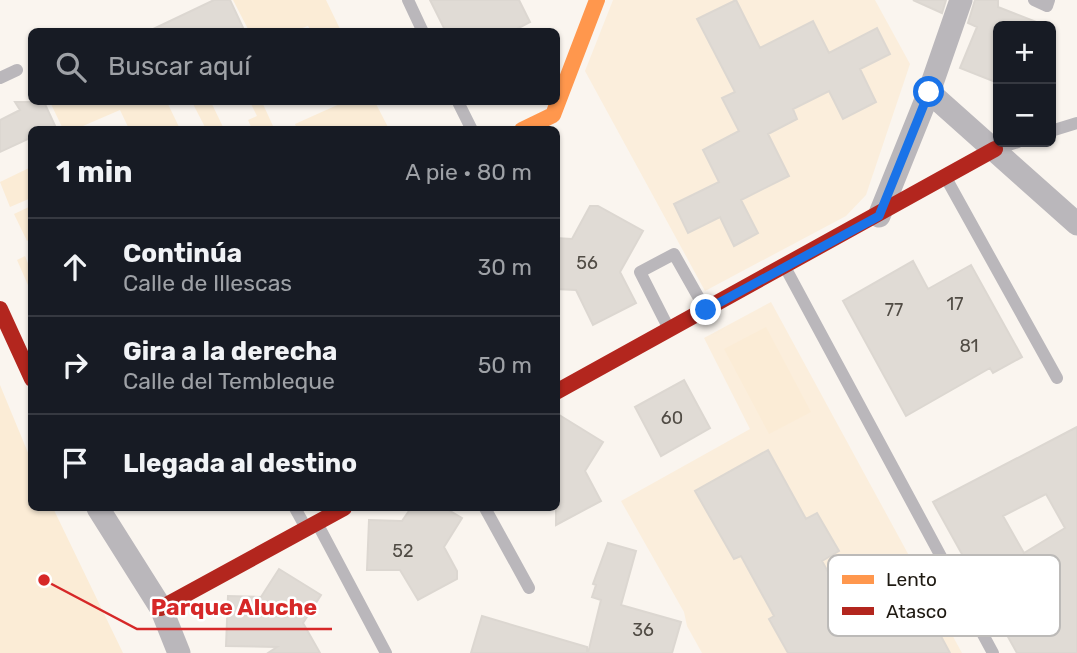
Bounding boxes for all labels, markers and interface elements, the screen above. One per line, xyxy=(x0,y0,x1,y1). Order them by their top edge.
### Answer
map controls xyxy=(993,21,1056,147)
button: + xyxy=(993,21,1056,84)
search box xyxy=(28,28,560,105)
icon: search xyxy=(52,48,90,86)
text: Buscar aquí xyxy=(108,51,250,82)
route start xyxy=(913,76,944,107)
button: − xyxy=(993,84,1056,147)
text: 1 min xyxy=(56,154,133,190)
text: A pie · 80 m xyxy=(405,158,532,186)
text: Continúa xyxy=(123,238,242,269)
icon: ahead xyxy=(56,248,94,286)
house number: 56 xyxy=(576,252,598,274)
text: 30 m xyxy=(477,253,532,281)
text: Calle de Illescas xyxy=(123,269,292,297)
house number: 17 xyxy=(947,293,963,315)
route end xyxy=(690,294,721,325)
house number: 77 xyxy=(885,299,903,321)
house number: 81 xyxy=(959,335,979,357)
text: Gira a la derecha xyxy=(123,336,337,367)
icon: right xyxy=(56,346,94,384)
text: 50 m xyxy=(478,351,532,379)
text: Calle del Tembleque xyxy=(123,367,335,395)
house number: 60 xyxy=(661,407,683,429)
icon: arrive xyxy=(56,444,94,482)
text: Llegada al destino xyxy=(123,448,357,479)
house number: 52 xyxy=(392,540,414,562)
legend xyxy=(828,555,1060,636)
text: Lento xyxy=(886,568,937,591)
callout: Parque Aluche xyxy=(137,585,332,629)
text: Parque Aluche xyxy=(151,593,317,621)
text: Atasco xyxy=(886,600,947,623)
house number: 36 xyxy=(632,619,654,641)

